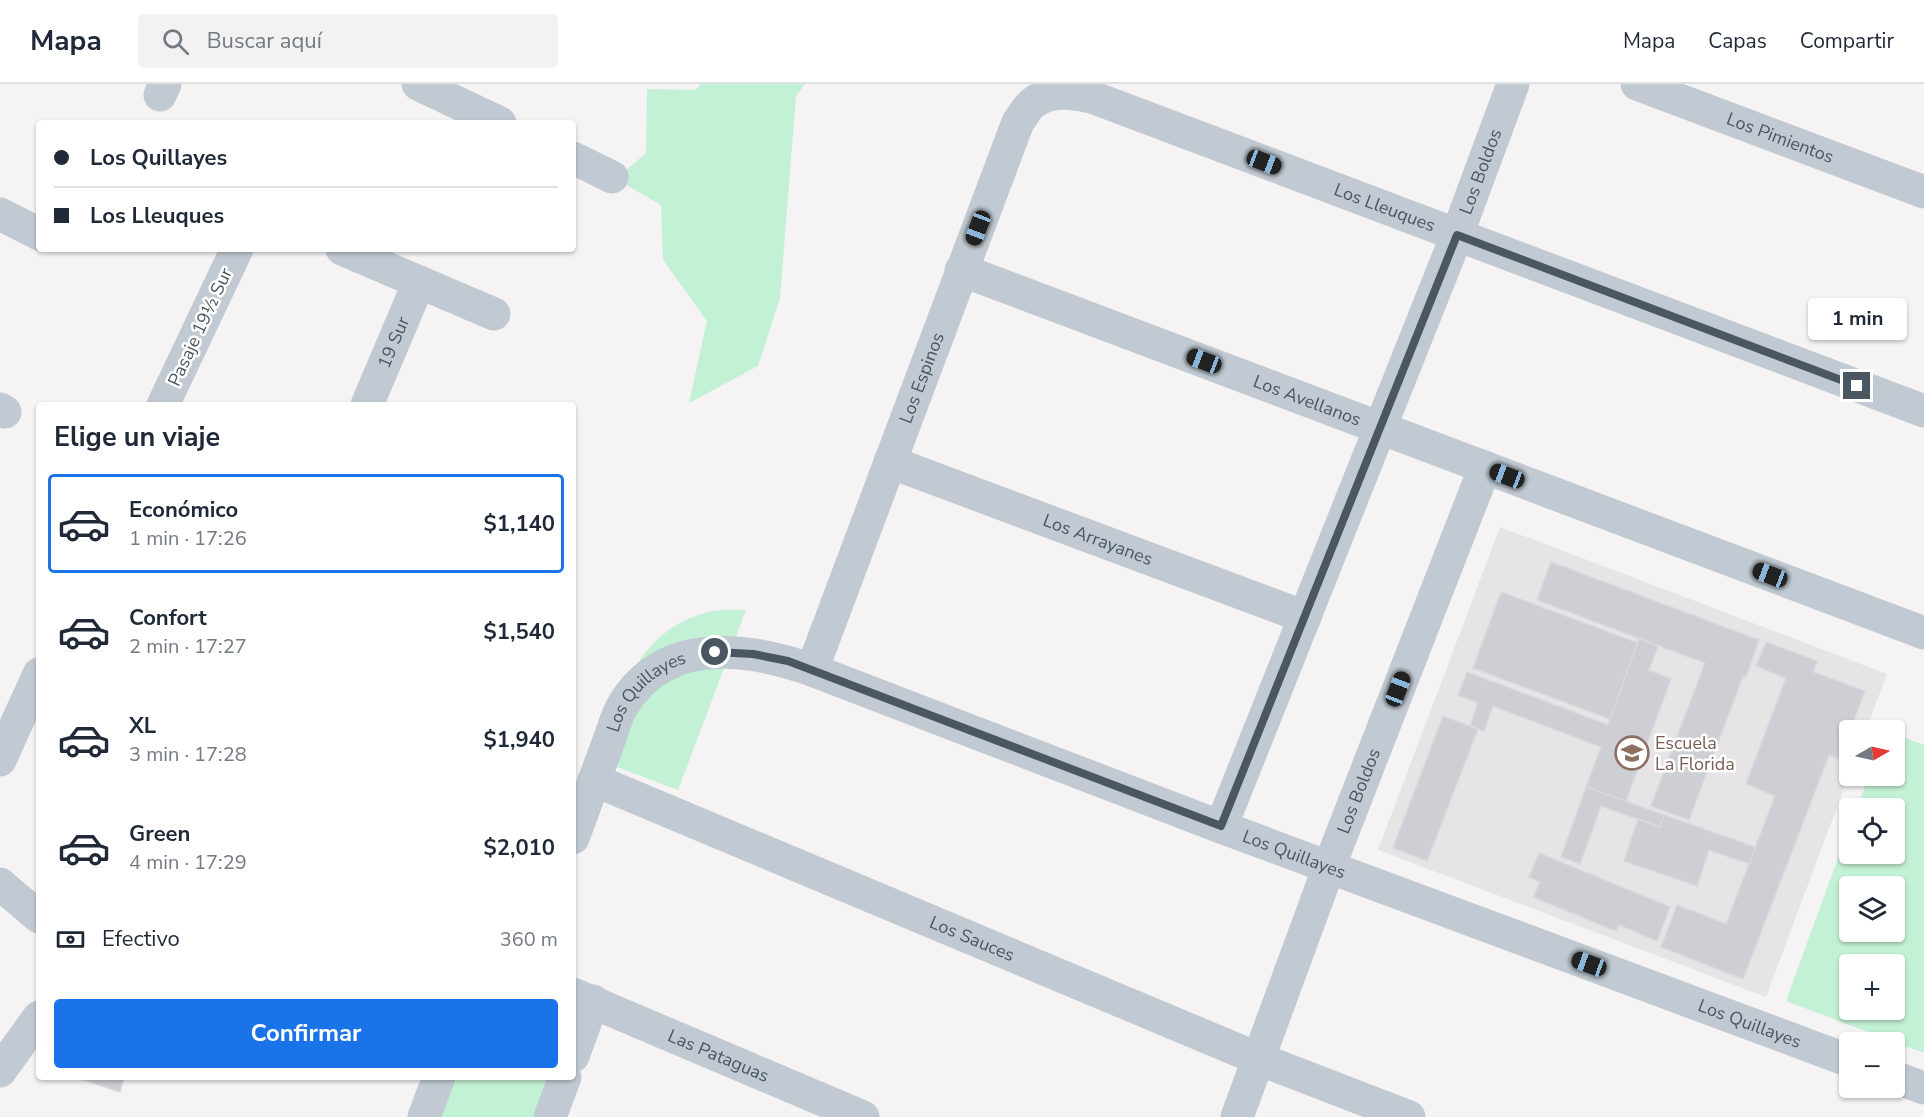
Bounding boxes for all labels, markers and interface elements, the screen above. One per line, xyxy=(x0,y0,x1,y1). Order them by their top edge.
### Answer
search box xyxy=(138,14,558,68)
text: Mapa xyxy=(30,22,102,60)
icon: search xyxy=(159,25,192,58)
text: Buscar aquí xyxy=(207,26,322,56)
text: Mapa xyxy=(1623,27,1675,55)
text: Capas xyxy=(1708,27,1767,55)
text: Compartir xyxy=(1800,27,1894,55)
street label: Los Pimientos xyxy=(1723,107,1837,169)
street label: Los Boldos xyxy=(1454,125,1507,218)
text: Los Quillayes xyxy=(90,143,227,173)
car xyxy=(1244,147,1284,177)
street label: Los Lleuques xyxy=(1331,177,1439,237)
text: Los Lleuques xyxy=(90,201,224,231)
car xyxy=(963,208,993,248)
street label: Pasaje 19½ Sur xyxy=(162,263,238,390)
callout: 1 min xyxy=(1808,299,1906,341)
text: 1 min xyxy=(1832,305,1883,332)
street label: 19 Sur xyxy=(372,312,415,372)
street label: Los Espinos xyxy=(894,329,950,427)
car xyxy=(1184,346,1224,376)
street label: Los Avellanos xyxy=(1250,369,1365,432)
route end xyxy=(1843,372,1870,399)
text: Elige un viaje xyxy=(54,419,220,456)
car xyxy=(1487,461,1527,491)
text: Económico xyxy=(129,495,238,525)
icon: car xyxy=(57,497,111,551)
street label: Los Arrayanes xyxy=(1040,508,1156,571)
text: $1,140 xyxy=(484,509,555,539)
text: 1 min · 17:26 xyxy=(129,525,247,552)
car xyxy=(1750,560,1790,590)
text: Confort xyxy=(129,603,207,633)
icon: car xyxy=(57,605,111,659)
text: $1,540 xyxy=(484,617,555,647)
text: 2 min · 17:27 xyxy=(129,633,247,660)
route start xyxy=(701,638,728,665)
street label: Los Quillayes xyxy=(601,646,689,735)
car xyxy=(1383,669,1413,709)
text: XL xyxy=(129,711,156,741)
icon: car xyxy=(57,713,111,767)
north arrow xyxy=(1839,720,1905,786)
map controls xyxy=(1839,720,1905,1098)
text: $1,940 xyxy=(484,725,555,755)
place label: Escuela La Florida xyxy=(1655,731,1735,776)
school or university icon: Escuela La Florida xyxy=(1614,735,1650,771)
text: 3 min · 17:28 xyxy=(129,741,247,768)
street label: Los Boldos xyxy=(1331,745,1386,837)
button: locate xyxy=(1839,798,1905,864)
text: Green xyxy=(129,819,190,849)
icon: car xyxy=(57,821,111,875)
street label: Los Quillayes xyxy=(1239,824,1349,884)
text: $2,010 xyxy=(484,833,555,863)
text: 4 min · 17:29 xyxy=(129,849,247,876)
button: layers xyxy=(1839,876,1905,942)
street label: Los Sauces xyxy=(926,910,1018,967)
icon: cash xyxy=(54,923,87,956)
text: Efectivo xyxy=(102,924,180,954)
text: 360 m xyxy=(500,926,558,953)
car xyxy=(1569,949,1609,979)
button: + xyxy=(1839,954,1905,1020)
street label: Los Quillayes xyxy=(1695,993,1805,1054)
button: Confirmar xyxy=(54,999,558,1068)
street label: Las Pataguas xyxy=(664,1024,773,1088)
button: − xyxy=(1839,1032,1905,1098)

